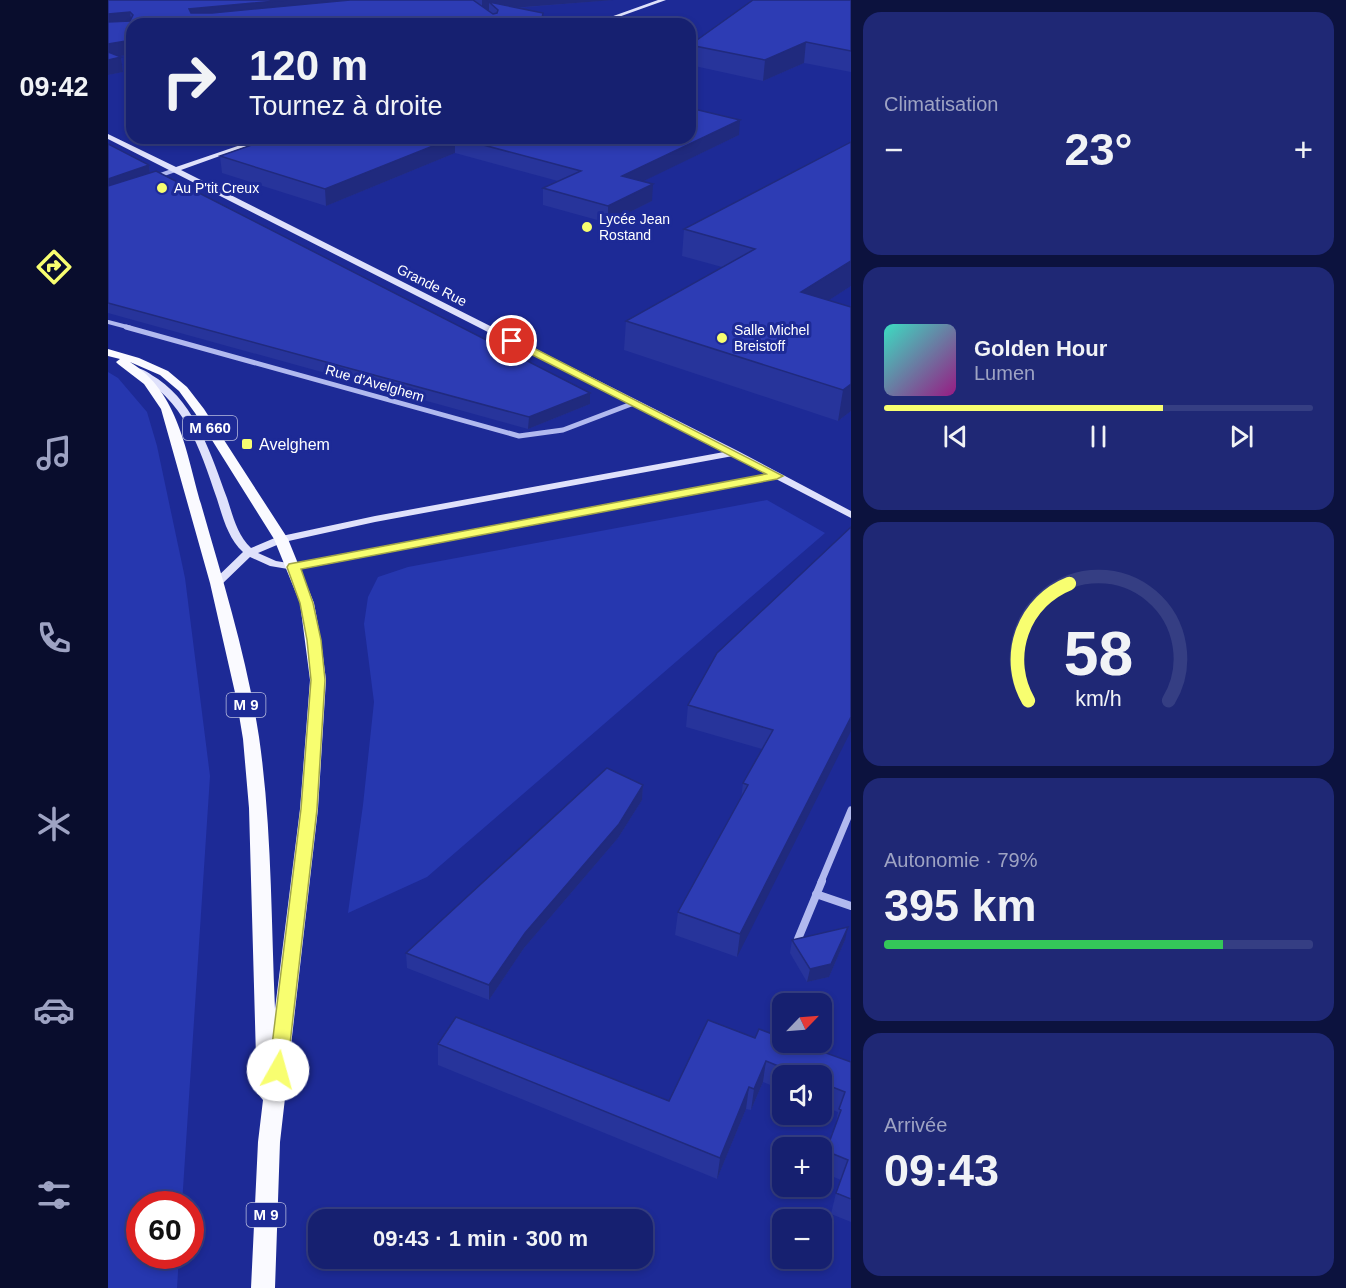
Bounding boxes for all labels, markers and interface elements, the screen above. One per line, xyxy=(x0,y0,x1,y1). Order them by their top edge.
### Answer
icon: right xyxy=(150,42,228,120)
text: 120 m xyxy=(249,42,368,89)
text: 09:42 xyxy=(19,72,89,102)
text: Tournez à droite xyxy=(249,91,443,121)
text: Climatisation xyxy=(884,93,998,115)
text: 23° xyxy=(1064,124,1133,175)
text: − xyxy=(884,131,903,168)
text: + xyxy=(1294,131,1313,168)
place label: Au P'tit Creux xyxy=(174,180,259,196)
marker: Au P'tit Creux xyxy=(155,181,169,195)
place label: Lycée Jean Rostand xyxy=(599,211,670,243)
marker: Lycée Jean Rostand xyxy=(580,220,594,234)
icon: directions xyxy=(33,246,75,288)
street label: Grande Rue xyxy=(394,261,470,310)
pin xyxy=(486,315,537,366)
place label: Salle Michel Breistoff xyxy=(734,322,809,354)
icon: arrive xyxy=(495,324,528,357)
marker: Salle Michel Breistoff xyxy=(715,331,729,345)
text: Golden Hour xyxy=(974,336,1107,361)
street label: Rue d'Avelghem xyxy=(324,361,426,405)
text: Lumen xyxy=(974,362,1035,384)
road number: M 660 xyxy=(183,416,237,440)
icon: previous xyxy=(939,420,972,453)
icon: pause xyxy=(1082,420,1115,453)
icon: next xyxy=(1225,420,1258,453)
icon: music xyxy=(33,432,75,474)
place label: Avelghem xyxy=(259,436,330,453)
marker: Avelghem xyxy=(240,437,254,451)
icon: phone xyxy=(33,617,75,659)
text: 58 xyxy=(1064,619,1133,688)
text: km/h xyxy=(1075,687,1122,711)
road number: M 9 xyxy=(226,693,266,717)
icon: climate xyxy=(33,803,75,845)
text: Autonomie · 79% xyxy=(884,849,1037,871)
text: 395 km xyxy=(884,880,1037,931)
icon: car xyxy=(33,989,75,1031)
north arrow xyxy=(772,993,832,1053)
map controls xyxy=(772,993,832,1269)
position arrow xyxy=(246,1038,310,1102)
button: sound xyxy=(772,1065,832,1125)
text: Arrivée xyxy=(884,1114,947,1136)
button: + xyxy=(772,1137,832,1197)
text: 09:43 xyxy=(884,1145,999,1196)
icon: filters xyxy=(33,1174,75,1216)
speed limit sign: 60 xyxy=(126,1191,204,1269)
road number: M 9 xyxy=(246,1203,286,1227)
button: − xyxy=(772,1209,832,1269)
text: 09:43 · 1 min · 300 m xyxy=(373,1226,588,1251)

